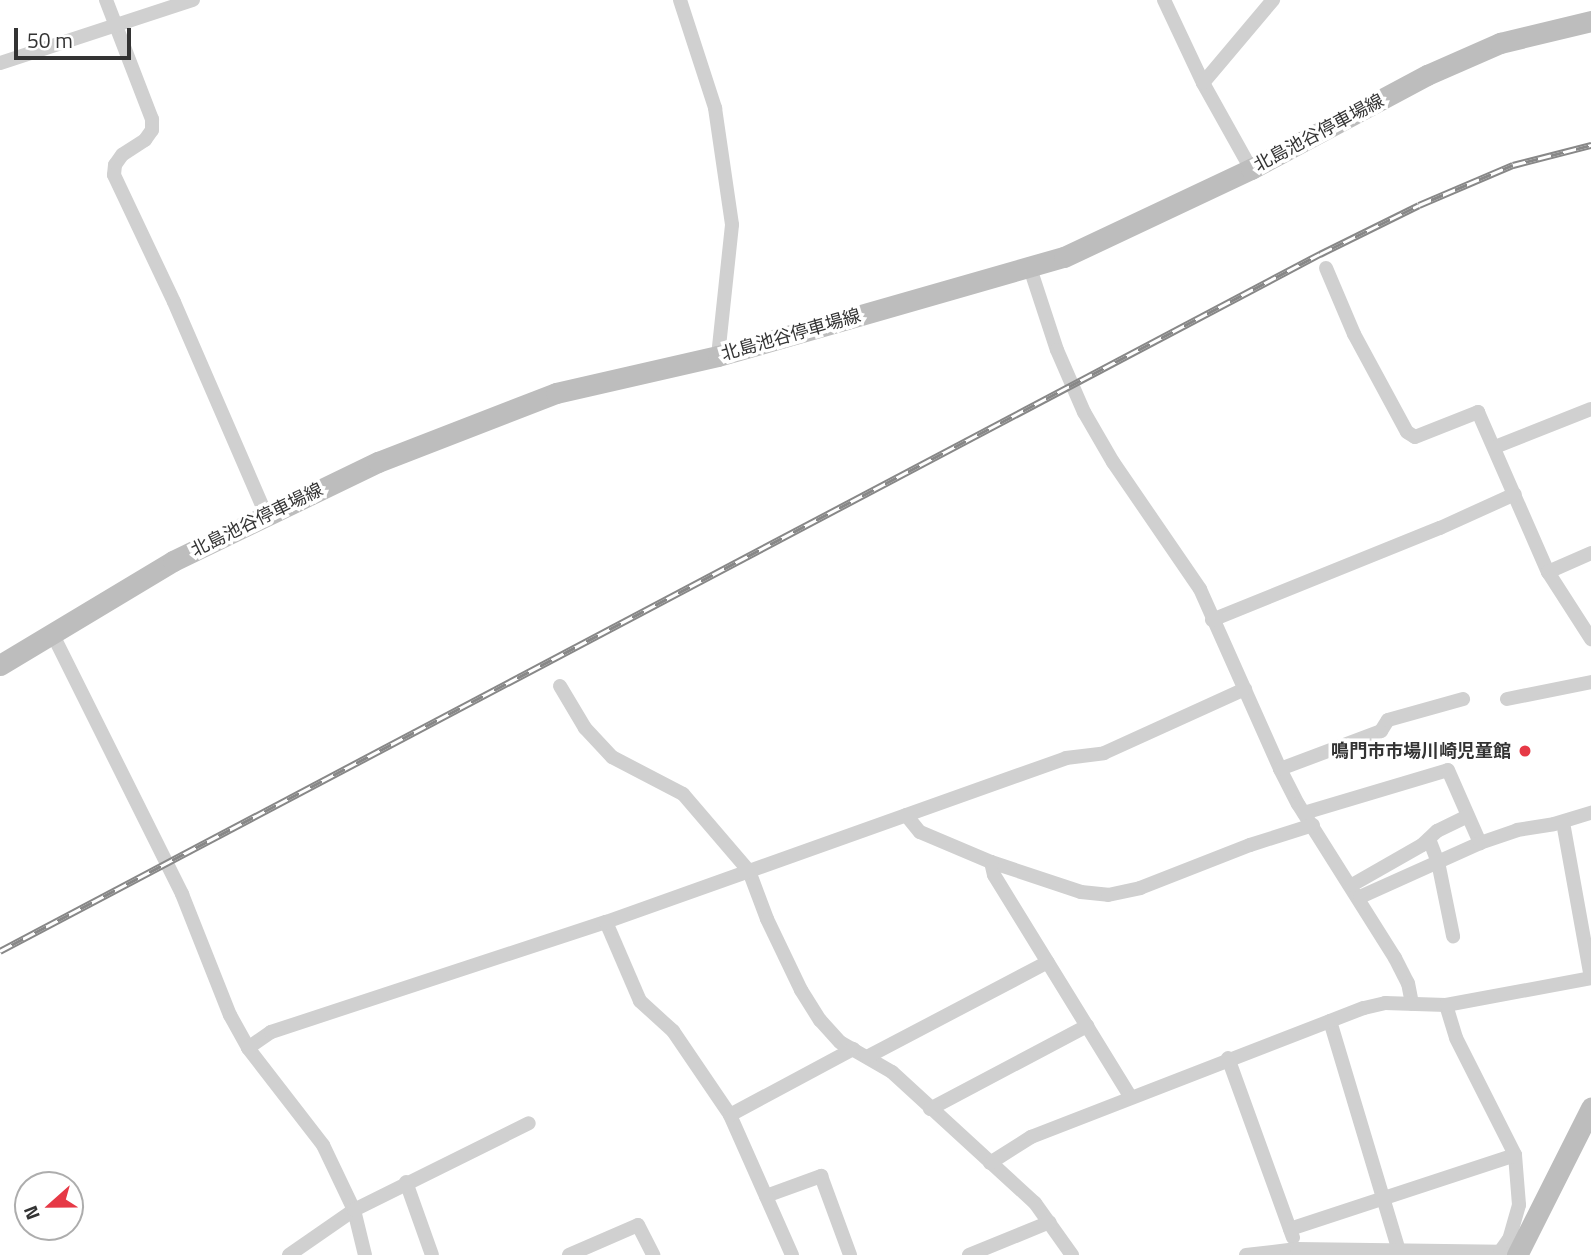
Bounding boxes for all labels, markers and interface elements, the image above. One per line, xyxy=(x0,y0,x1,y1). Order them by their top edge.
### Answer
scale bar xyxy=(18,14,135,58)
text: 50 m xyxy=(27,24,73,56)
street label: 北島池谷停車場線 xyxy=(1250,90,1388,176)
street label: 北島池谷停車場線 xyxy=(719,305,863,365)
street label: 北島池谷停車場線 xyxy=(188,479,326,561)
place label: 鳴門市市場川崎児童館 xyxy=(1331,740,1511,762)
marker: 鳴門市市場川崎児童館 xyxy=(1517,743,1533,759)
north arrow xyxy=(14,1171,84,1241)
text: N xyxy=(15,1202,47,1224)

